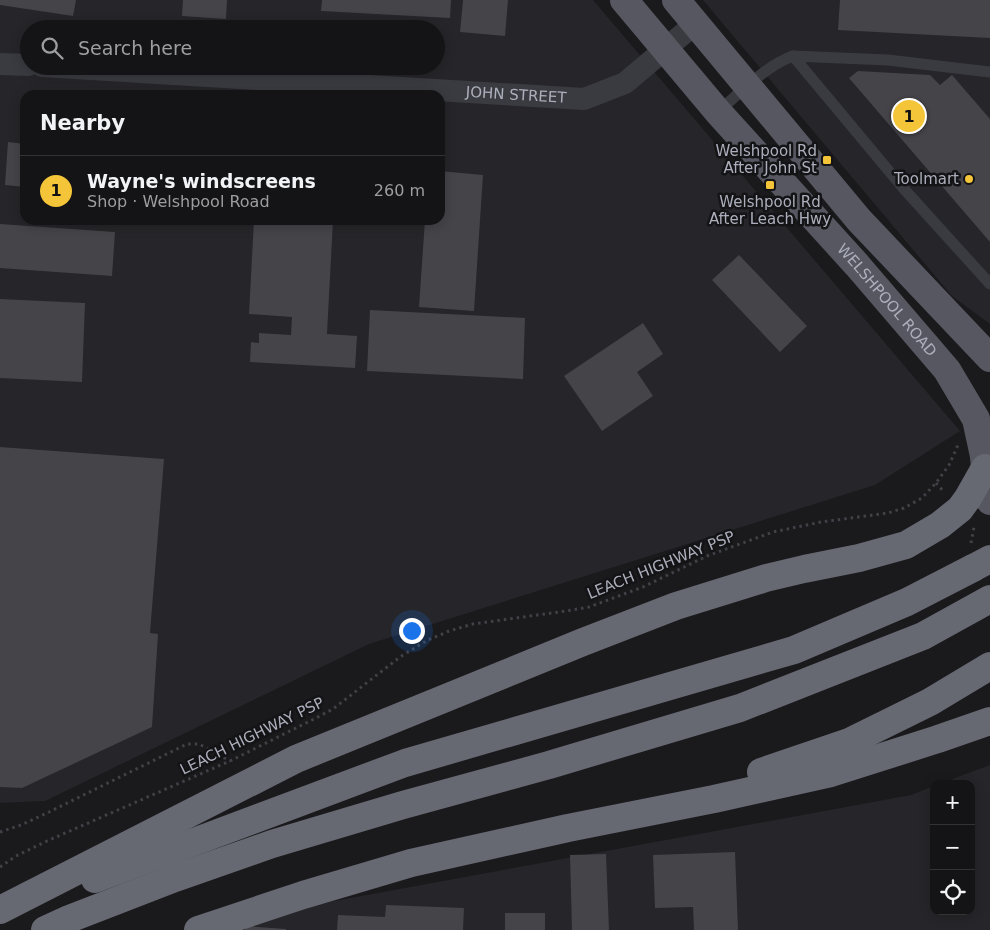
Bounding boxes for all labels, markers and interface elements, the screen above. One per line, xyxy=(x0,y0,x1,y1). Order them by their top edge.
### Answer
search box xyxy=(20,20,445,75)
icon: search xyxy=(38,34,66,62)
text: Search here xyxy=(78,37,192,59)
street label: JOHN STREET xyxy=(464,83,568,107)
pin: 1 xyxy=(893,97,925,135)
text: Nearby xyxy=(40,111,125,135)
place label: Welshpool Rd After John St xyxy=(716,142,817,177)
marker: Welshpool Rd After John St xyxy=(821,154,833,166)
text: Wayne's windscreens xyxy=(87,170,316,192)
place label: Toolmart xyxy=(893,170,959,188)
marker: Toolmart xyxy=(963,173,975,185)
marker: Welshpool Rd After Leach Hwy xyxy=(764,179,776,191)
text: 1 xyxy=(50,181,62,200)
text: 260 m xyxy=(374,181,425,200)
text: Shop · Welshpool Road xyxy=(87,192,270,211)
place label: Welshpool Rd After Leach Hwy xyxy=(709,193,831,228)
street label: WELSHPOOL ROAD xyxy=(833,240,940,360)
street label: LEACH HIGHWAY PSP xyxy=(585,527,737,603)
your location xyxy=(399,618,425,644)
street label: LEACH HIGHWAY PSP xyxy=(177,693,327,779)
map controls xyxy=(930,780,975,915)
button: + xyxy=(930,780,975,825)
button: − xyxy=(930,825,975,870)
button: locate xyxy=(930,870,975,915)

